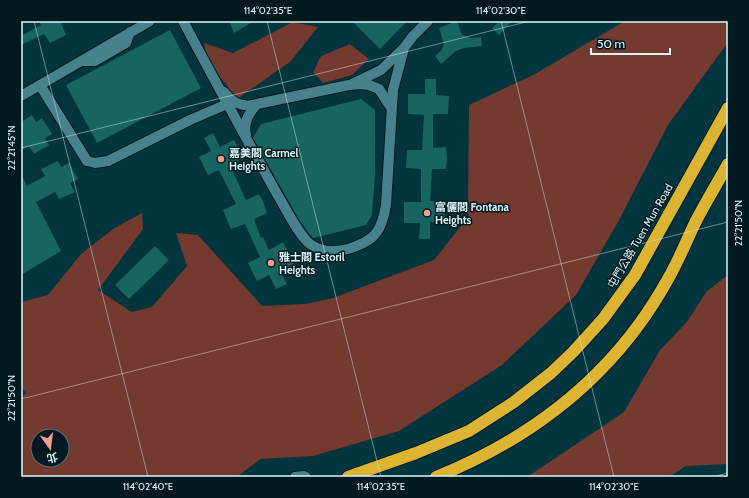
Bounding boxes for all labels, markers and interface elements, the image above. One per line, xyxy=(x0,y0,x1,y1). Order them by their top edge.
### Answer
text: 114°02'35"E xyxy=(244,4,293,17)
text: 114°02'30"E xyxy=(476,4,527,17)
scale bar xyxy=(591,30,670,56)
text: 50 m xyxy=(597,36,625,51)
text: 22°21'45"N xyxy=(5,126,18,170)
place label: 嘉美閣 Carmel Heights xyxy=(229,146,299,173)
marker: 嘉美閣 Carmel Heights xyxy=(216,154,226,164)
street label: 屯門公路 Tuen Mun Road xyxy=(604,181,676,291)
place label: 富儷閣 Fontana Heights xyxy=(435,200,509,227)
text: 22°21'50"N xyxy=(732,200,745,246)
marker: 富儷閣 Fontana Heights xyxy=(422,208,432,218)
place label: 雅士閣 Estoril Heights xyxy=(279,250,345,277)
marker: 雅士閣 Estoril Heights xyxy=(266,258,276,268)
text: 22°21'50"N xyxy=(5,375,18,421)
north arrow xyxy=(30,428,70,468)
text: 北 xyxy=(45,450,59,466)
text: 114°02'40"E xyxy=(123,480,174,493)
text: 114°02'35"E xyxy=(357,480,406,493)
text: 114°02'30"E xyxy=(589,480,640,493)

